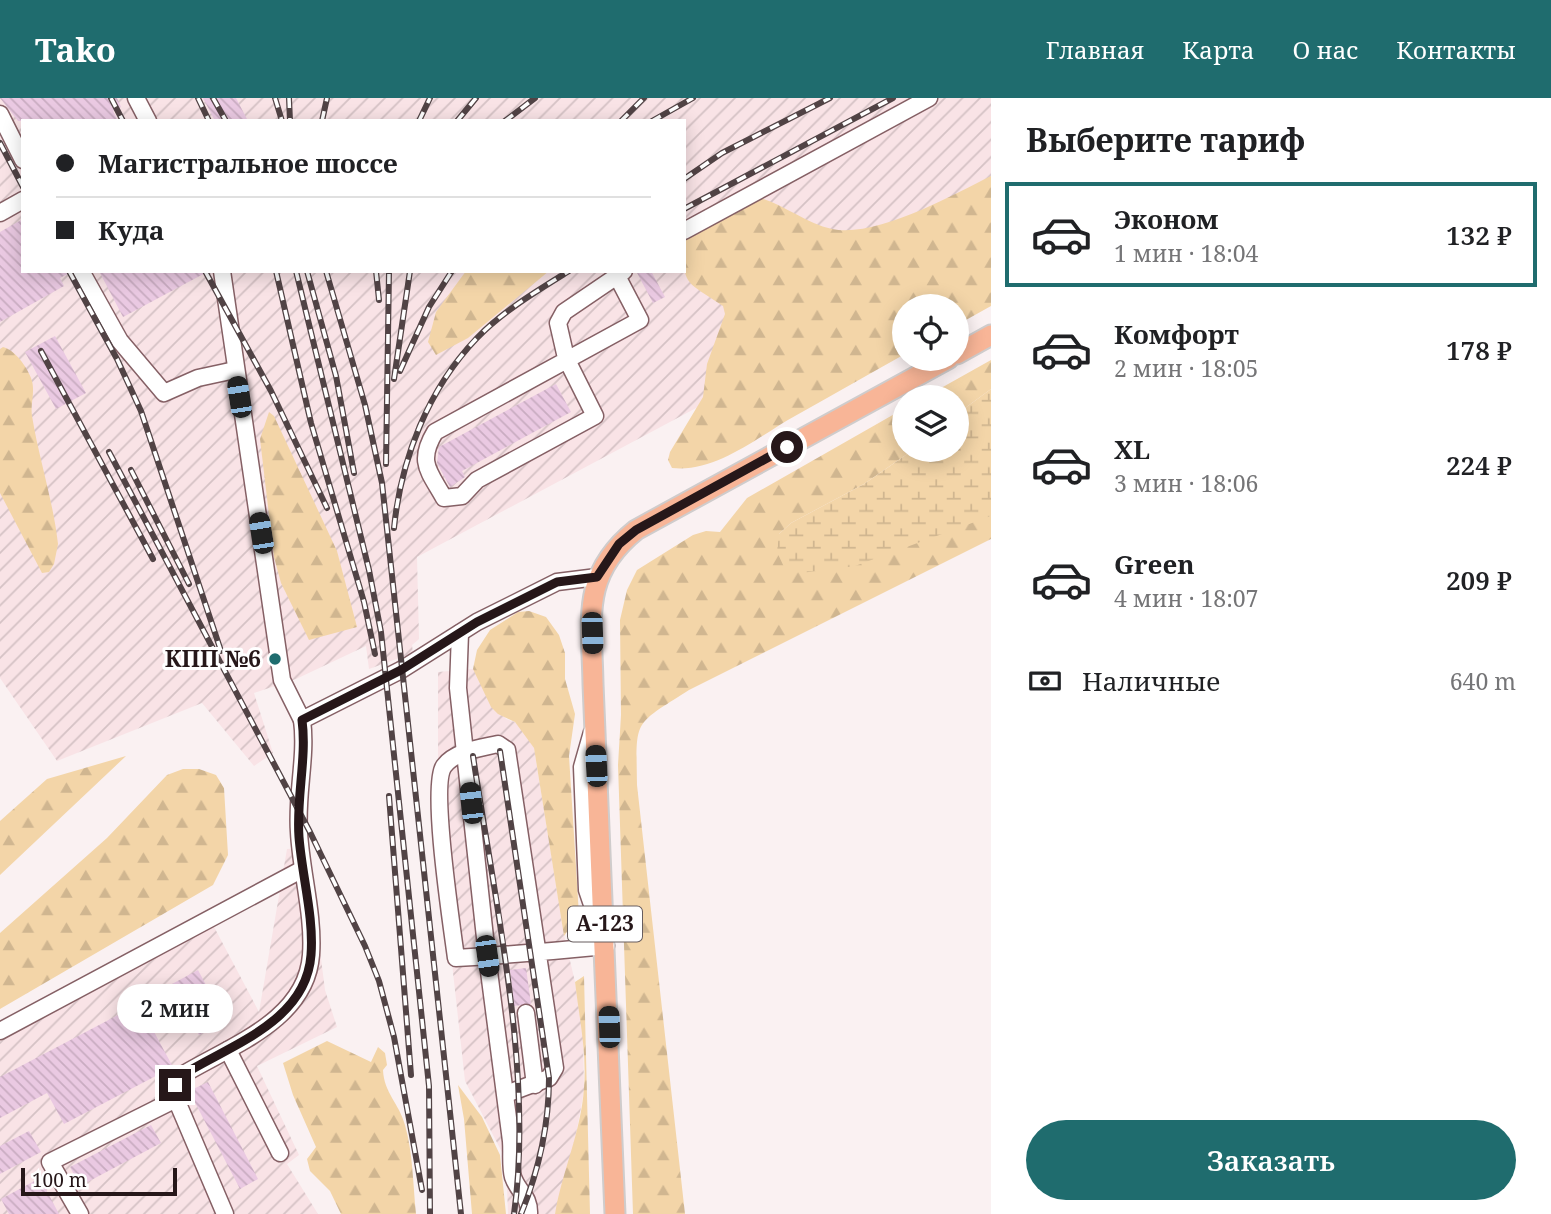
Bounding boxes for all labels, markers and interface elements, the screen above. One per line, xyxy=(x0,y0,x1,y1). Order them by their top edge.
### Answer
text: Tako xyxy=(35,27,116,72)
text: Главная xyxy=(1046,33,1144,66)
text: Карта xyxy=(1182,33,1255,66)
text: О нас xyxy=(1293,33,1358,66)
text: Контакты xyxy=(1396,33,1516,66)
text: Выберите тариф xyxy=(1026,118,1305,161)
text: Магистральное шоссе xyxy=(98,145,398,181)
text: Эконом xyxy=(1114,201,1218,237)
icon: car xyxy=(1030,203,1093,266)
text: Куда xyxy=(98,212,164,248)
text: 132 ₽ xyxy=(1446,217,1512,253)
text: 1 мин · 18:04 xyxy=(1114,237,1258,269)
map controls xyxy=(892,294,969,462)
button: locate xyxy=(892,294,969,371)
text: Комфорт xyxy=(1114,316,1239,352)
icon: car xyxy=(1030,318,1093,381)
text: 178 ₽ xyxy=(1446,332,1512,368)
text: 2 мин · 18:05 xyxy=(1114,352,1258,384)
car xyxy=(226,375,253,419)
button: layers xyxy=(892,385,969,462)
route start xyxy=(771,431,803,463)
text: XL xyxy=(1114,431,1150,467)
icon: car xyxy=(1030,433,1093,496)
text: 224 ₽ xyxy=(1446,447,1512,483)
text: 3 мин · 18:06 xyxy=(1114,467,1258,499)
car xyxy=(248,511,275,555)
text: Green xyxy=(1114,546,1195,582)
icon: car xyxy=(1030,548,1093,611)
text: 209 ₽ xyxy=(1446,562,1512,598)
text: 4 мин · 18:07 xyxy=(1114,582,1258,614)
car xyxy=(581,612,604,654)
place label: КПП №6 xyxy=(165,642,261,674)
marker: КПП №6 xyxy=(267,651,283,667)
icon: cash xyxy=(1026,662,1064,700)
text: Наличные xyxy=(1082,663,1220,699)
text: 640 m xyxy=(1450,665,1516,697)
car xyxy=(585,744,608,788)
car xyxy=(459,781,484,825)
road number: А-123 xyxy=(568,906,642,942)
car xyxy=(474,934,501,978)
callout: 2 мин xyxy=(117,984,233,1032)
text: 2 мин xyxy=(140,992,210,1024)
car xyxy=(598,1006,621,1048)
route end xyxy=(159,1069,191,1101)
button: Заказать xyxy=(1026,1120,1516,1200)
scale bar xyxy=(21,1165,177,1197)
text: 100 m xyxy=(32,1167,87,1193)

